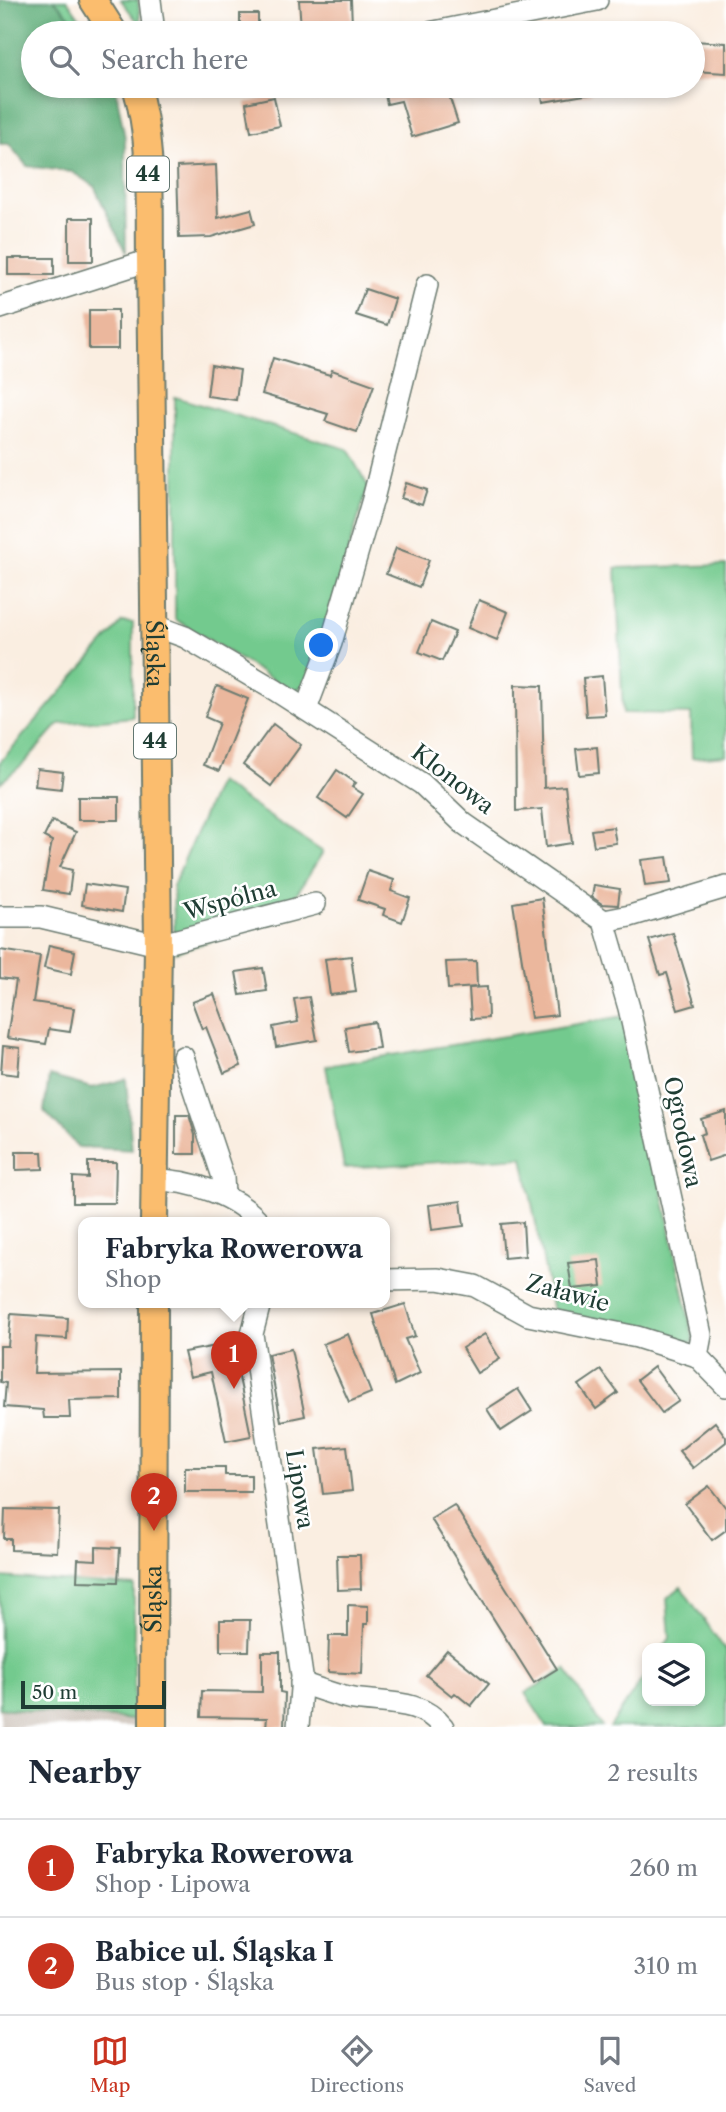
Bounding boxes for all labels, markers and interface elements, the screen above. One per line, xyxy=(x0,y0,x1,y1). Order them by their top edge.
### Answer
search box xyxy=(21,21,705,98)
icon: search xyxy=(45,41,83,79)
text: Search here xyxy=(101,44,248,76)
road number: 44 xyxy=(127,156,169,192)
street label: Śląska xyxy=(140,620,169,689)
your location xyxy=(304,628,338,662)
road number: 44 xyxy=(134,724,176,758)
street label: Klonowa xyxy=(406,738,501,820)
street label: Wspólna xyxy=(180,874,280,926)
street label: Ogrodowa xyxy=(658,1074,709,1191)
popup xyxy=(78,1217,390,1308)
text: Fabryka Rowerowa xyxy=(105,1233,363,1265)
text: Shop xyxy=(105,1265,161,1293)
street label: Załawie xyxy=(523,1268,613,1318)
pin: 1 xyxy=(211,1331,257,1389)
street label: Lipowa xyxy=(280,1447,320,1532)
pin: 2 xyxy=(131,1473,177,1531)
street label: Śląska xyxy=(139,1564,167,1633)
map controls xyxy=(642,1643,705,1706)
button: layers xyxy=(642,1643,705,1706)
scale bar xyxy=(21,1678,166,1710)
text: 50 m xyxy=(32,1681,77,1704)
text: Nearby xyxy=(28,1754,141,1791)
text: 2 results xyxy=(607,1759,698,1787)
text: Fabryka Rowerowa xyxy=(95,1838,353,1870)
text: 1 xyxy=(46,1854,56,1882)
text: 260 m xyxy=(629,1854,698,1882)
text: Shop · Lipowa xyxy=(95,1870,250,1898)
text: Babice ul. Śląska I xyxy=(95,1936,334,1968)
text: 2 xyxy=(44,1952,58,1980)
text: 310 m xyxy=(634,1952,698,1980)
text: Bus stop · Śląska xyxy=(95,1968,274,1996)
tab: Map xyxy=(90,2032,131,2097)
tab: Directions xyxy=(310,2032,404,2097)
tab: Saved xyxy=(583,2032,636,2097)

